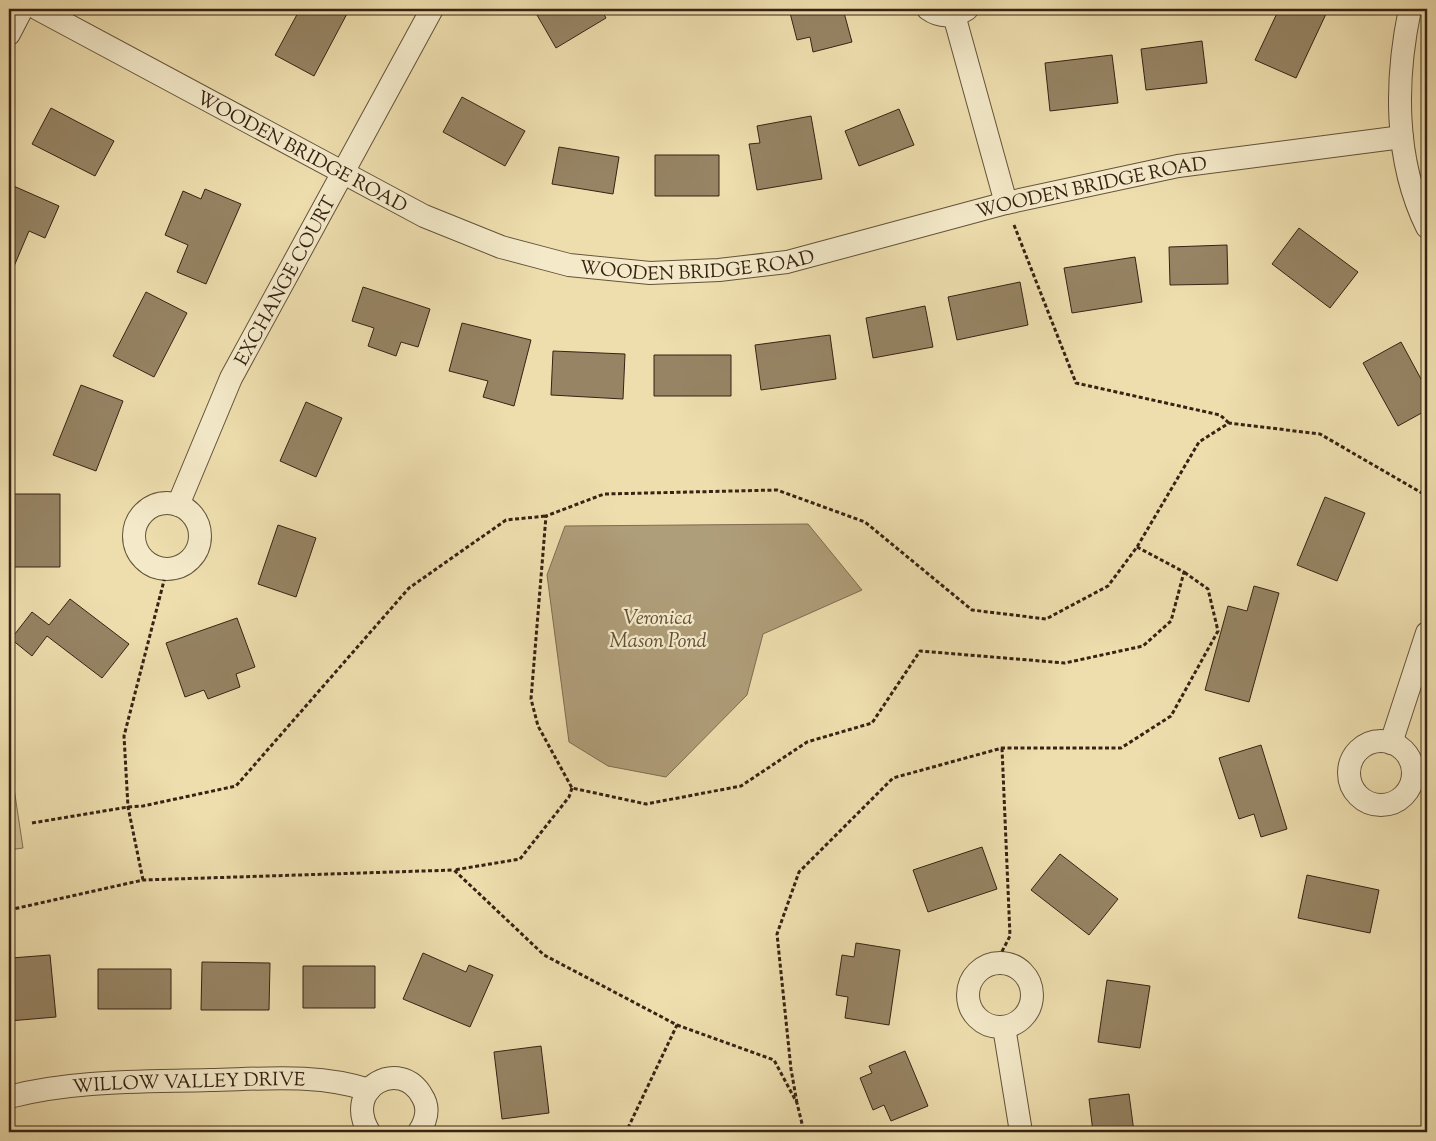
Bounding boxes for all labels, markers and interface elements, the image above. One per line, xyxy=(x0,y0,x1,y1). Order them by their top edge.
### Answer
street label: WOODEN BRIDGE ROAD xyxy=(191,85,411,221)
street label: WOODEN BRIDGE ROAD xyxy=(973,151,1209,227)
street label: EXCHANGE COURT xyxy=(229,192,344,371)
street label: WOODEN BRIDGE ROAD xyxy=(578,244,818,289)
water label: Veronica Mason Pond xyxy=(609,605,707,657)
street label: WILLOW VALLEY DRIVE xyxy=(71,1067,306,1102)

